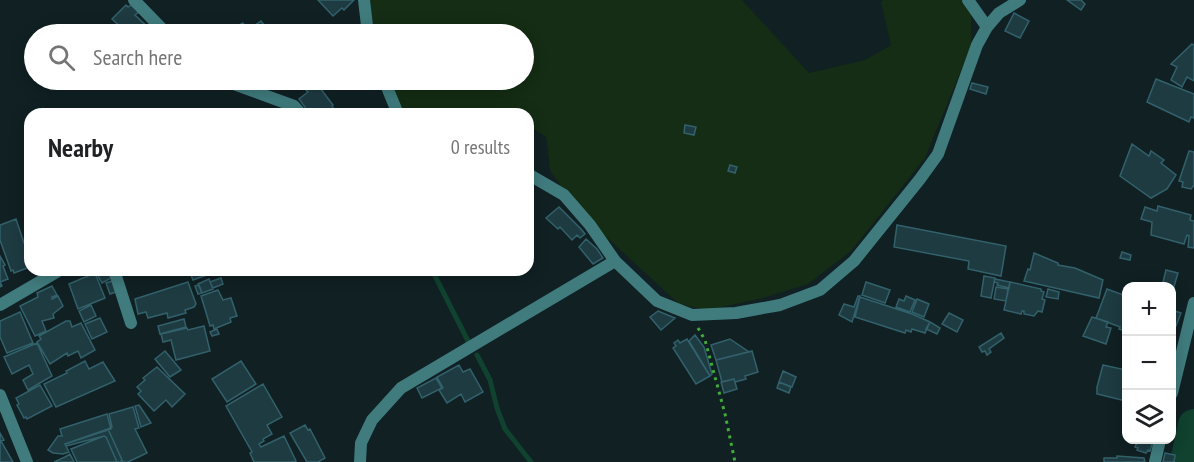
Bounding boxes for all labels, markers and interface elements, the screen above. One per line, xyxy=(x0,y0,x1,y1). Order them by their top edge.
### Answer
search box xyxy=(24,24,534,90)
icon: search xyxy=(45,41,78,74)
text: Search here xyxy=(93,43,182,71)
text: Nearby xyxy=(48,131,113,164)
text: 0 results xyxy=(451,134,510,160)
map controls xyxy=(1122,282,1176,444)
button: + xyxy=(1122,282,1176,336)
button: − xyxy=(1122,336,1176,390)
button: layers xyxy=(1122,390,1176,444)

